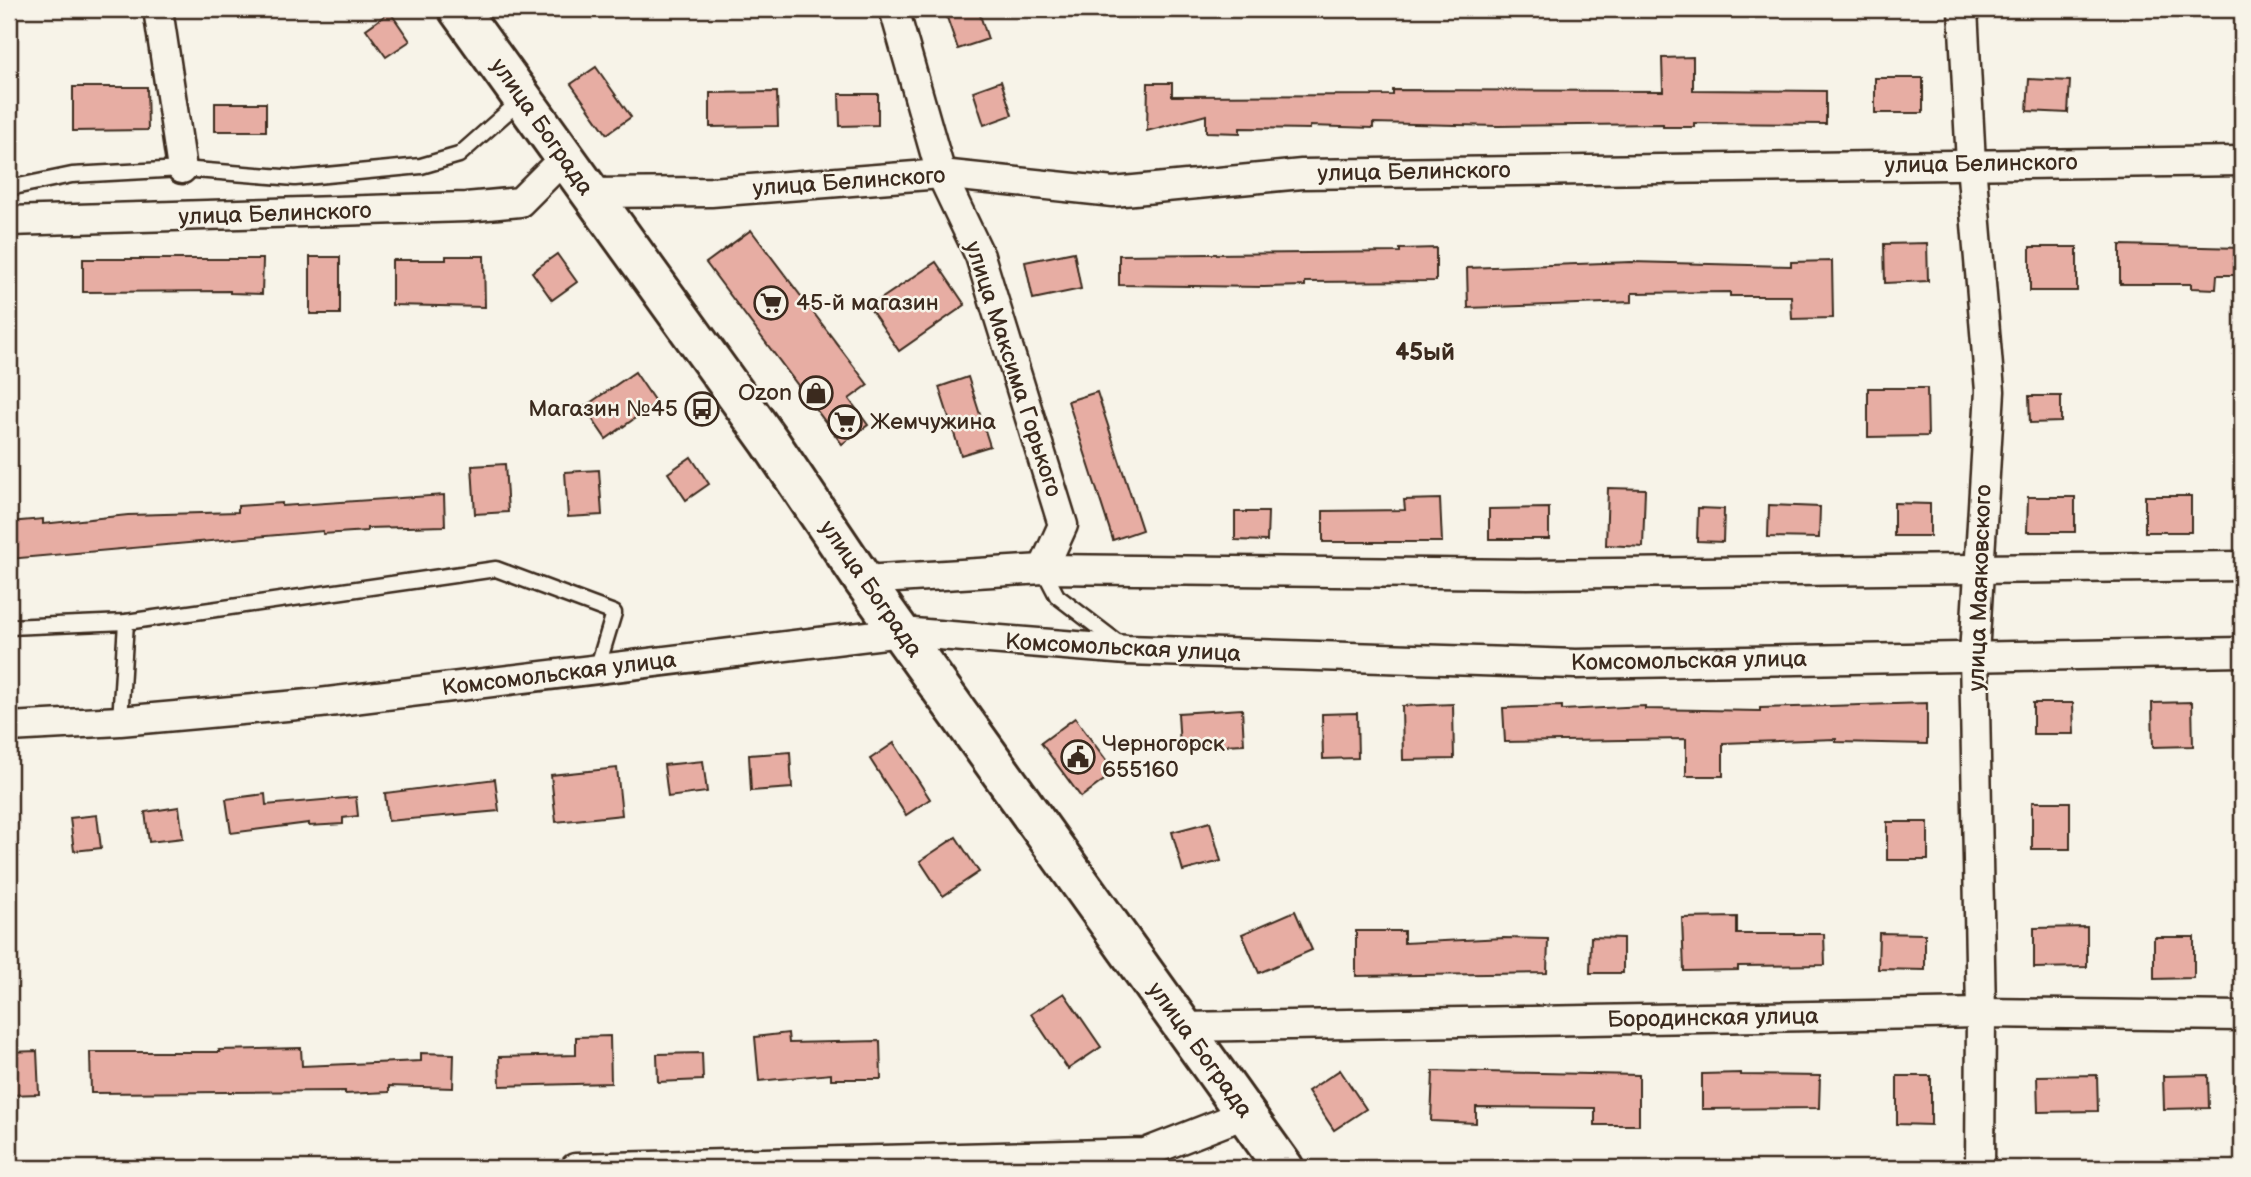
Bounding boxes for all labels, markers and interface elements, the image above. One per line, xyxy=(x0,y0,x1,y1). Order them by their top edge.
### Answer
street label: улица Бограда xyxy=(484,53,600,201)
street label: улица Белинского xyxy=(1884,148,2078,180)
street label: улица Белинского xyxy=(1317,156,1511,188)
street label: улица Белинского xyxy=(752,161,946,203)
street label: улица Белинского xyxy=(178,197,372,231)
street label: улица Максима Горького xyxy=(958,238,1068,500)
supermarket icon: 45-й магазин xyxy=(752,284,790,322)
place label: 45-й магазин xyxy=(796,289,939,317)
district label: 45ый xyxy=(1395,338,1455,367)
shop icon: Ozon xyxy=(797,374,835,412)
place label: Ozon xyxy=(738,379,792,407)
bus stop icon: Магазин №45 xyxy=(683,390,721,428)
place label: Магазин №45 xyxy=(528,395,678,423)
supermarket icon: Жемчужина xyxy=(826,403,864,441)
place label: Жемчужина xyxy=(870,408,996,436)
street label: улица Маяковского xyxy=(1962,484,1998,692)
street label: улица Бограда xyxy=(813,515,929,663)
street label: Комсомольская улица xyxy=(1004,628,1242,668)
street label: Комсомольская улица xyxy=(1571,645,1808,677)
street label: Комсомольская улица xyxy=(440,646,678,702)
place label: Черногорск 655160 xyxy=(1102,730,1226,784)
public building icon: Черногорск 655160 xyxy=(1059,738,1097,776)
street label: улица Бограда xyxy=(1141,977,1259,1124)
street label: Бородинская улица xyxy=(1607,1002,1819,1034)

